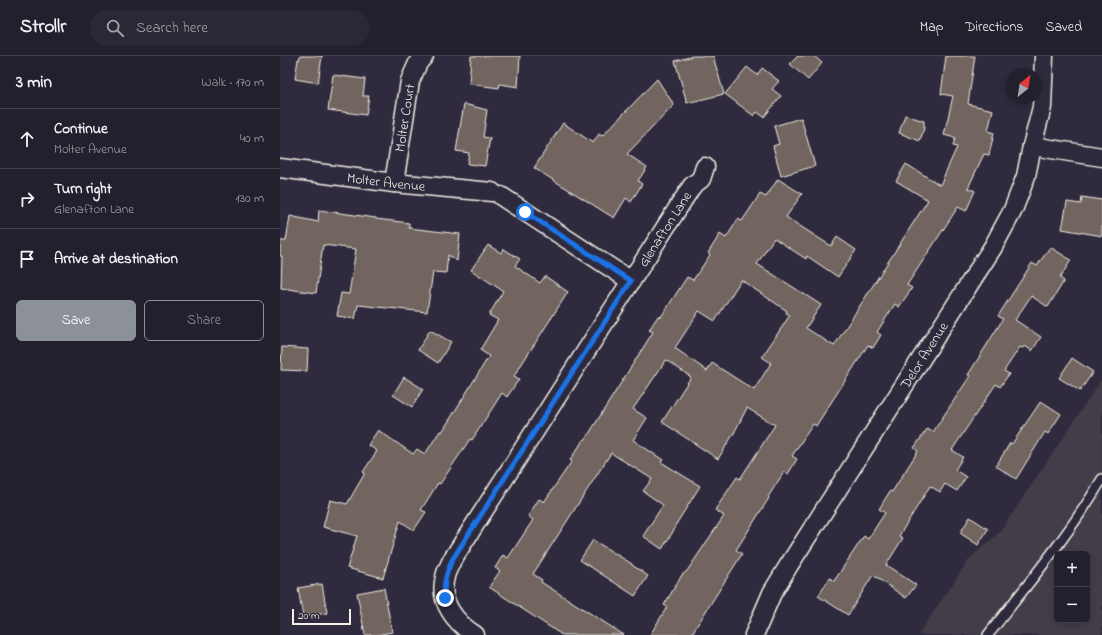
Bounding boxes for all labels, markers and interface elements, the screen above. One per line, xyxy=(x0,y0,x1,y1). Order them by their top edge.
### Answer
search box xyxy=(90,10,370,46)
text: Strollr xyxy=(20,14,66,41)
icon: search xyxy=(104,17,126,39)
text: Search here xyxy=(136,17,208,39)
text: Map xyxy=(920,17,943,38)
text: Directions xyxy=(965,17,1023,38)
text: Saved xyxy=(1045,17,1082,38)
north arrow xyxy=(1006,68,1042,104)
text: 3 min xyxy=(16,70,52,95)
text: Walk · 170 m xyxy=(201,73,264,92)
street label: Molter Court xyxy=(390,82,421,154)
text: Continue xyxy=(54,118,108,140)
icon: ahead xyxy=(16,128,38,150)
text: 40 m xyxy=(240,129,264,148)
text: Molter Avenue xyxy=(54,140,127,159)
street label: Molter Avenue xyxy=(346,168,427,198)
text: Turn right xyxy=(54,178,112,200)
street label: Glenafton Lane xyxy=(634,187,698,272)
icon: right xyxy=(16,188,38,210)
text: 130 m xyxy=(236,189,264,208)
text: Glenafton Lane xyxy=(54,200,134,219)
route start xyxy=(516,203,534,221)
icon: arrive xyxy=(16,248,38,270)
text: Arrive at destination xyxy=(54,248,178,270)
button: Save xyxy=(16,300,136,341)
button: Share xyxy=(144,300,264,341)
street label: Delor Avenue xyxy=(895,318,955,394)
map controls xyxy=(1054,551,1090,623)
button: + xyxy=(1054,551,1090,587)
button: − xyxy=(1054,587,1090,623)
route end xyxy=(436,589,454,607)
scale bar xyxy=(292,607,351,626)
text: 20 m xyxy=(298,608,320,624)

